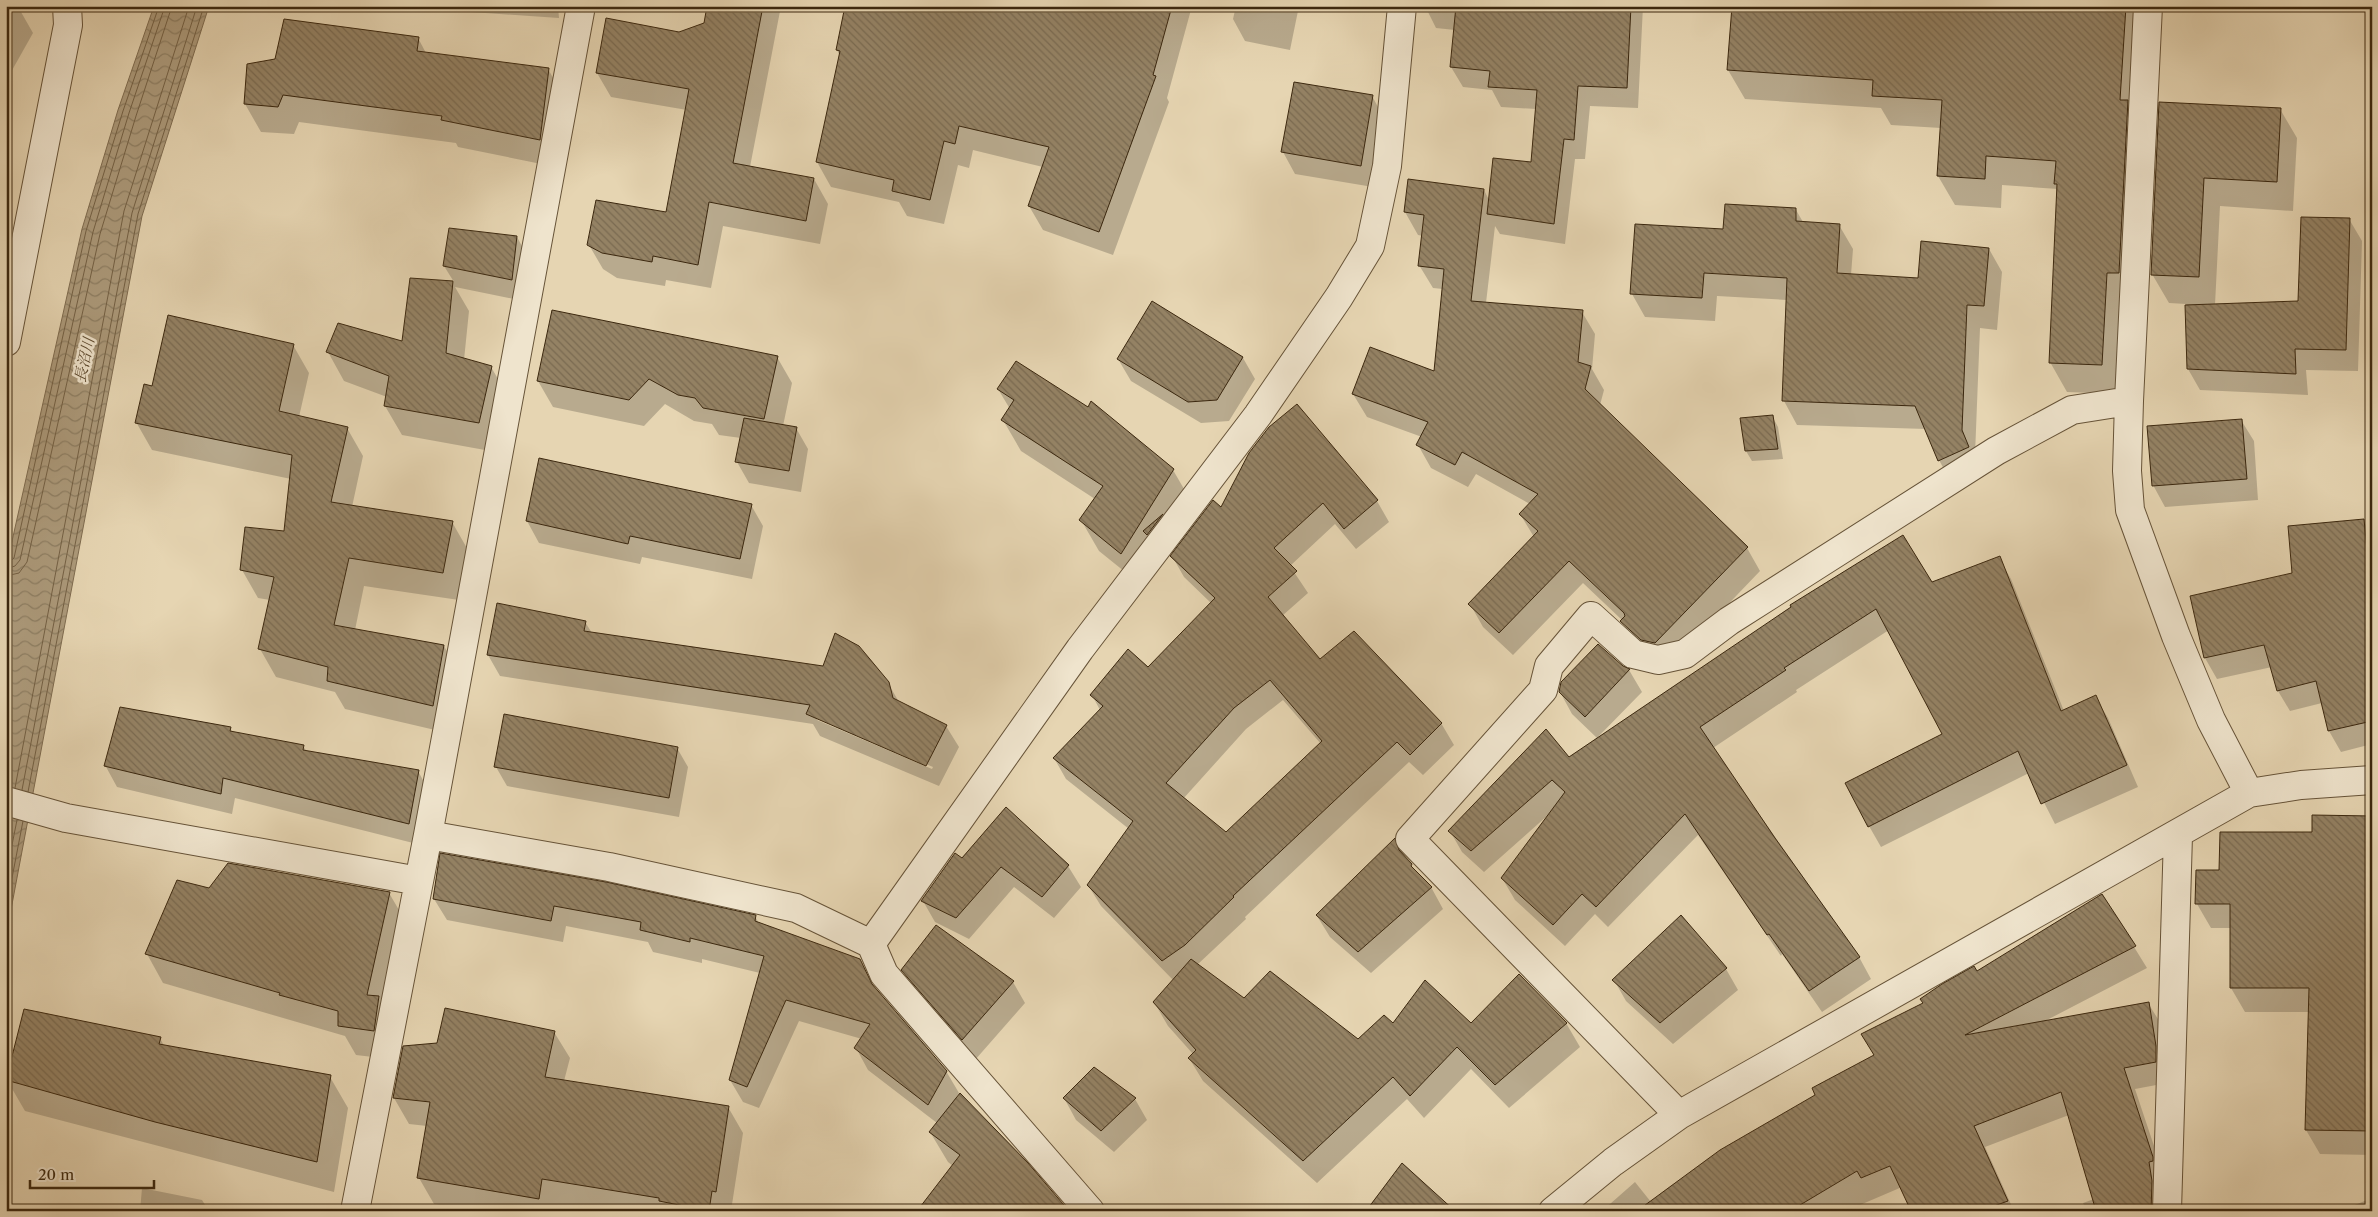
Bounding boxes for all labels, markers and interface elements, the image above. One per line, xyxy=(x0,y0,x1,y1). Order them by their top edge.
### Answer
water label: 長沼川 xyxy=(70,334,98,384)
scale bar xyxy=(30,1157,154,1189)
text: 20 m xyxy=(38,1165,74,1184)

